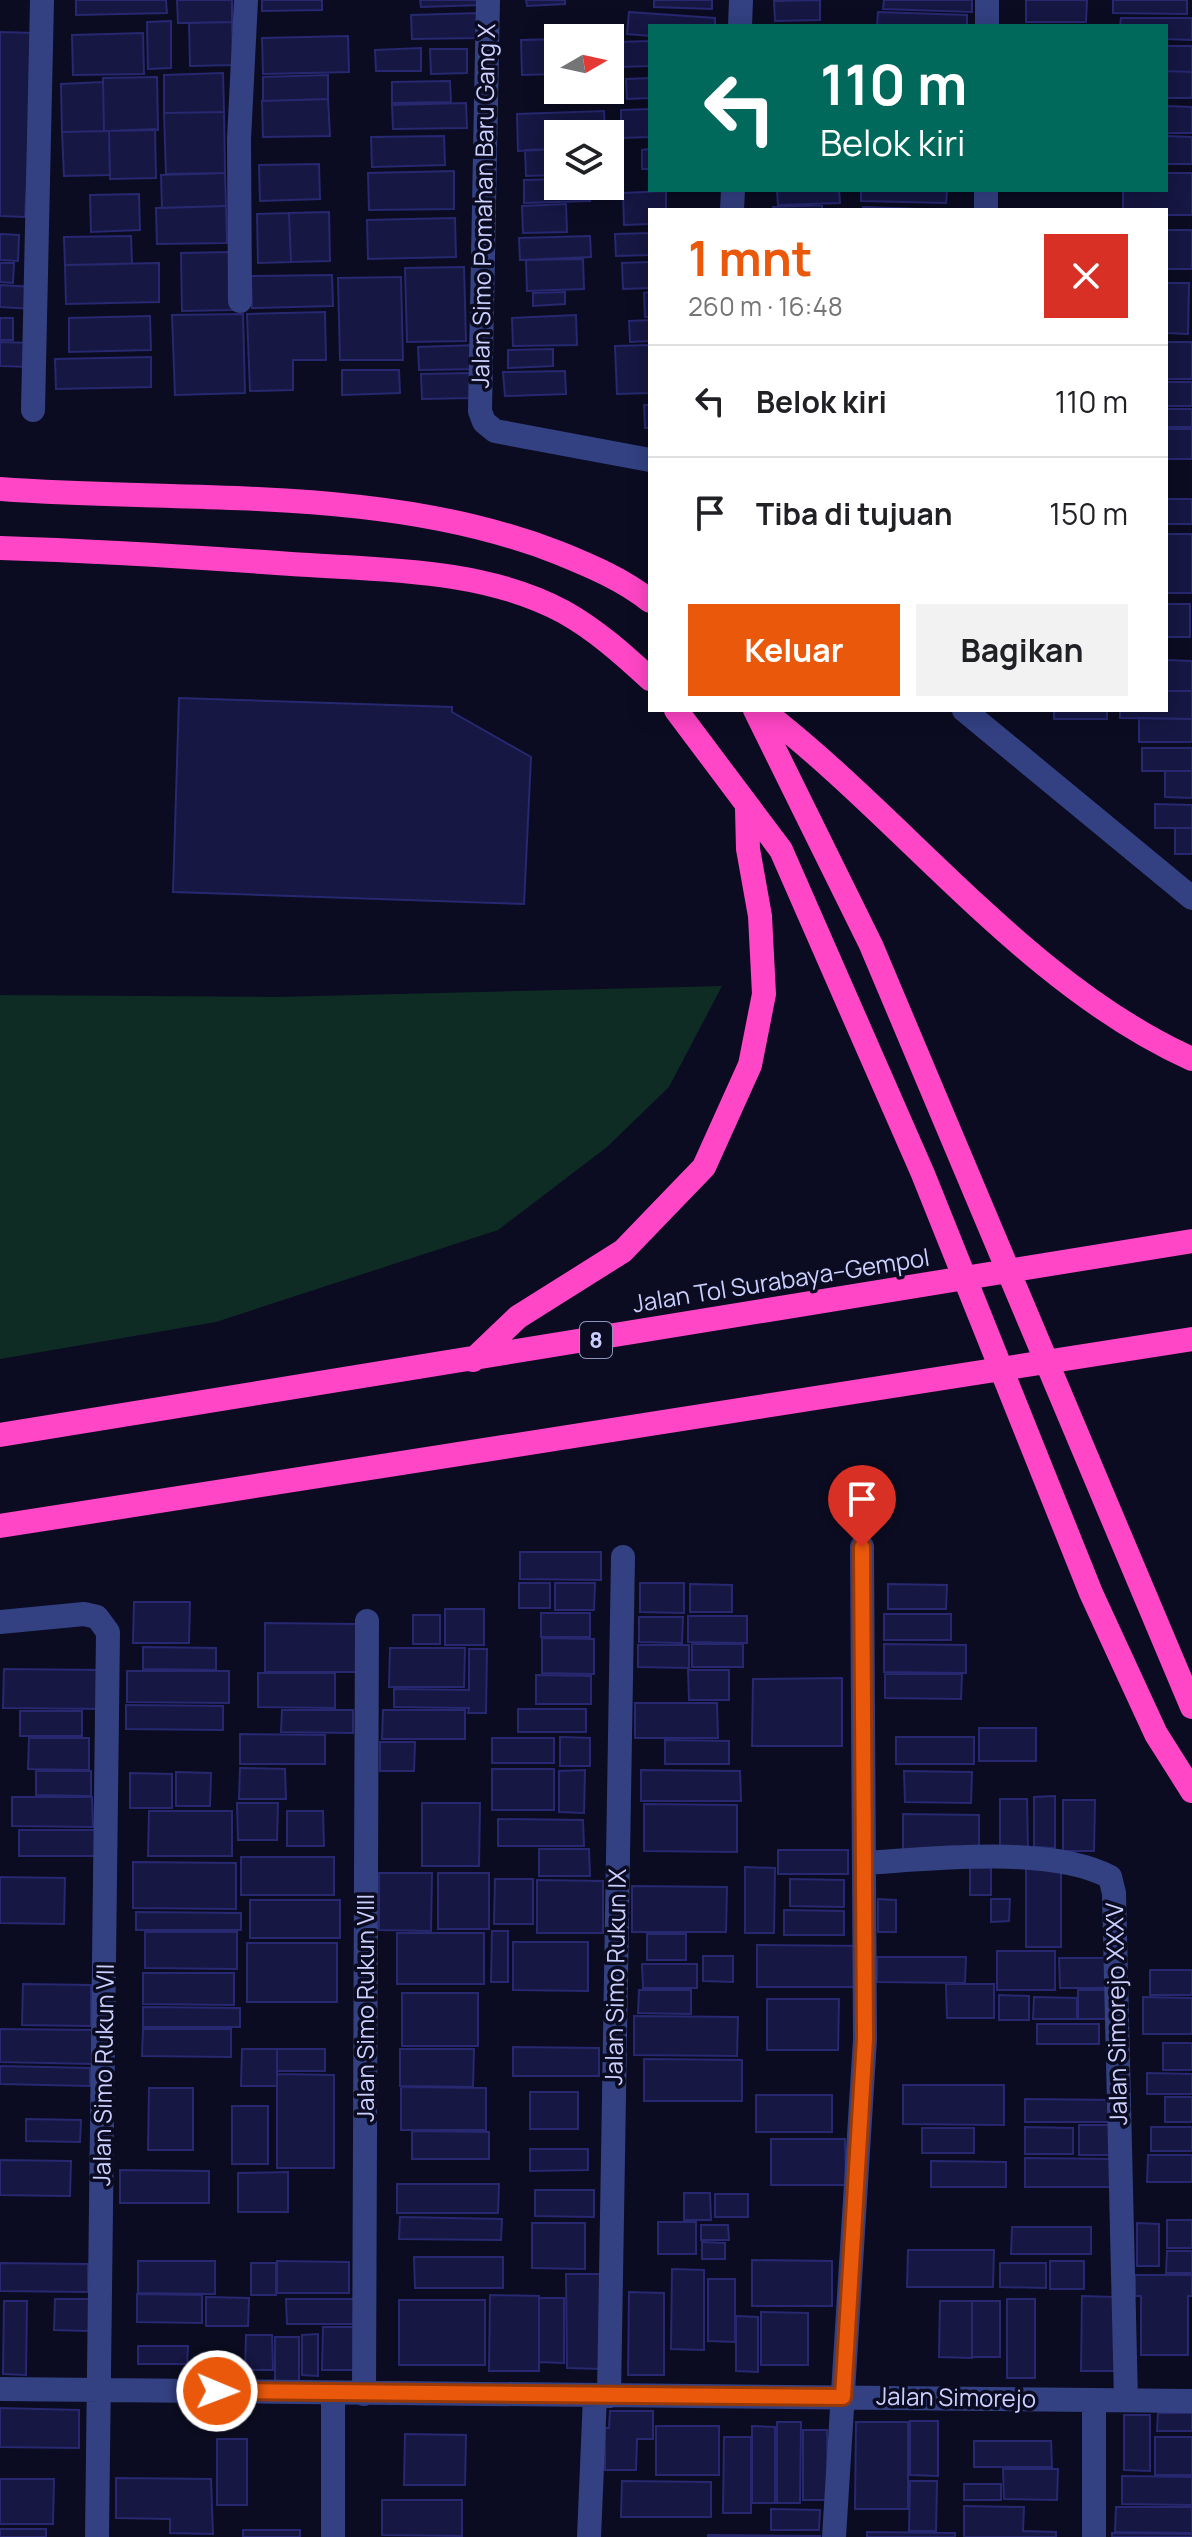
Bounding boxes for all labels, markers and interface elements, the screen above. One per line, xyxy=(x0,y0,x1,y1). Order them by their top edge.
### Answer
street label: Jalan Simo Pomahan Baru Gang X xyxy=(463,23,502,389)
north arrow xyxy=(544,24,624,104)
map controls xyxy=(544,24,624,200)
text: 110 m xyxy=(820,45,967,122)
icon: left xyxy=(688,56,792,160)
text: Belok kiri xyxy=(820,118,966,167)
button: layers xyxy=(544,120,624,200)
text: 1 mnt xyxy=(688,225,813,290)
button: close xyxy=(1044,234,1128,318)
text: 260 m · 16:48 xyxy=(688,288,843,324)
icon: left xyxy=(688,379,732,423)
text: Belok kiri xyxy=(756,381,887,422)
text: 110 m xyxy=(1055,381,1128,422)
icon: arrive xyxy=(688,491,732,535)
text: Tiba di tujuan xyxy=(756,493,953,534)
text: 150 m xyxy=(1049,493,1128,534)
button: Keluar xyxy=(688,604,900,696)
button: Bagikan xyxy=(916,604,1128,696)
street label: Jalan Tol Surabaya–Gempol xyxy=(630,1240,932,1319)
road number: 8 xyxy=(580,1322,612,1358)
pin xyxy=(828,1465,896,1547)
icon: arrive xyxy=(840,1477,884,1521)
street label: Jalan Simo Rukun IX xyxy=(596,1868,633,2086)
street label: Jalan Simo Rukun VIII xyxy=(348,1894,381,2122)
street label: Jalan Simorejo XXXV xyxy=(1097,1902,1134,2126)
street label: Jalan Simo Rukun VII xyxy=(84,1963,121,2186)
position arrow xyxy=(175,2349,259,2433)
street label: Jalan Simorejo xyxy=(876,2379,1036,2414)

